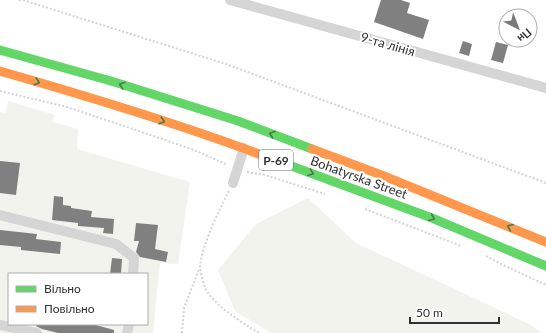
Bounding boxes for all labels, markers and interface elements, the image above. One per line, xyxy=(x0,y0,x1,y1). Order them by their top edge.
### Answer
north arrow xyxy=(498,8,538,48)
text: Пн xyxy=(515,26,535,45)
street label: 9-та лінія xyxy=(359,29,417,59)
one-way arrow xyxy=(34,77,41,86)
one-way arrow xyxy=(118,81,125,90)
one-way arrow xyxy=(158,116,165,124)
one-way arrow xyxy=(268,130,275,138)
road number: Р-69 xyxy=(259,150,293,170)
street label: Bohatyrska Street xyxy=(309,152,410,202)
one-way arrow xyxy=(307,168,314,176)
one-way arrow xyxy=(429,214,436,222)
one-way arrow xyxy=(507,224,515,232)
legend xyxy=(8,273,148,325)
text: Вільно xyxy=(44,281,81,296)
scale bar xyxy=(410,299,499,325)
text: Повільно xyxy=(44,301,95,316)
text: 50 m xyxy=(416,305,443,320)

